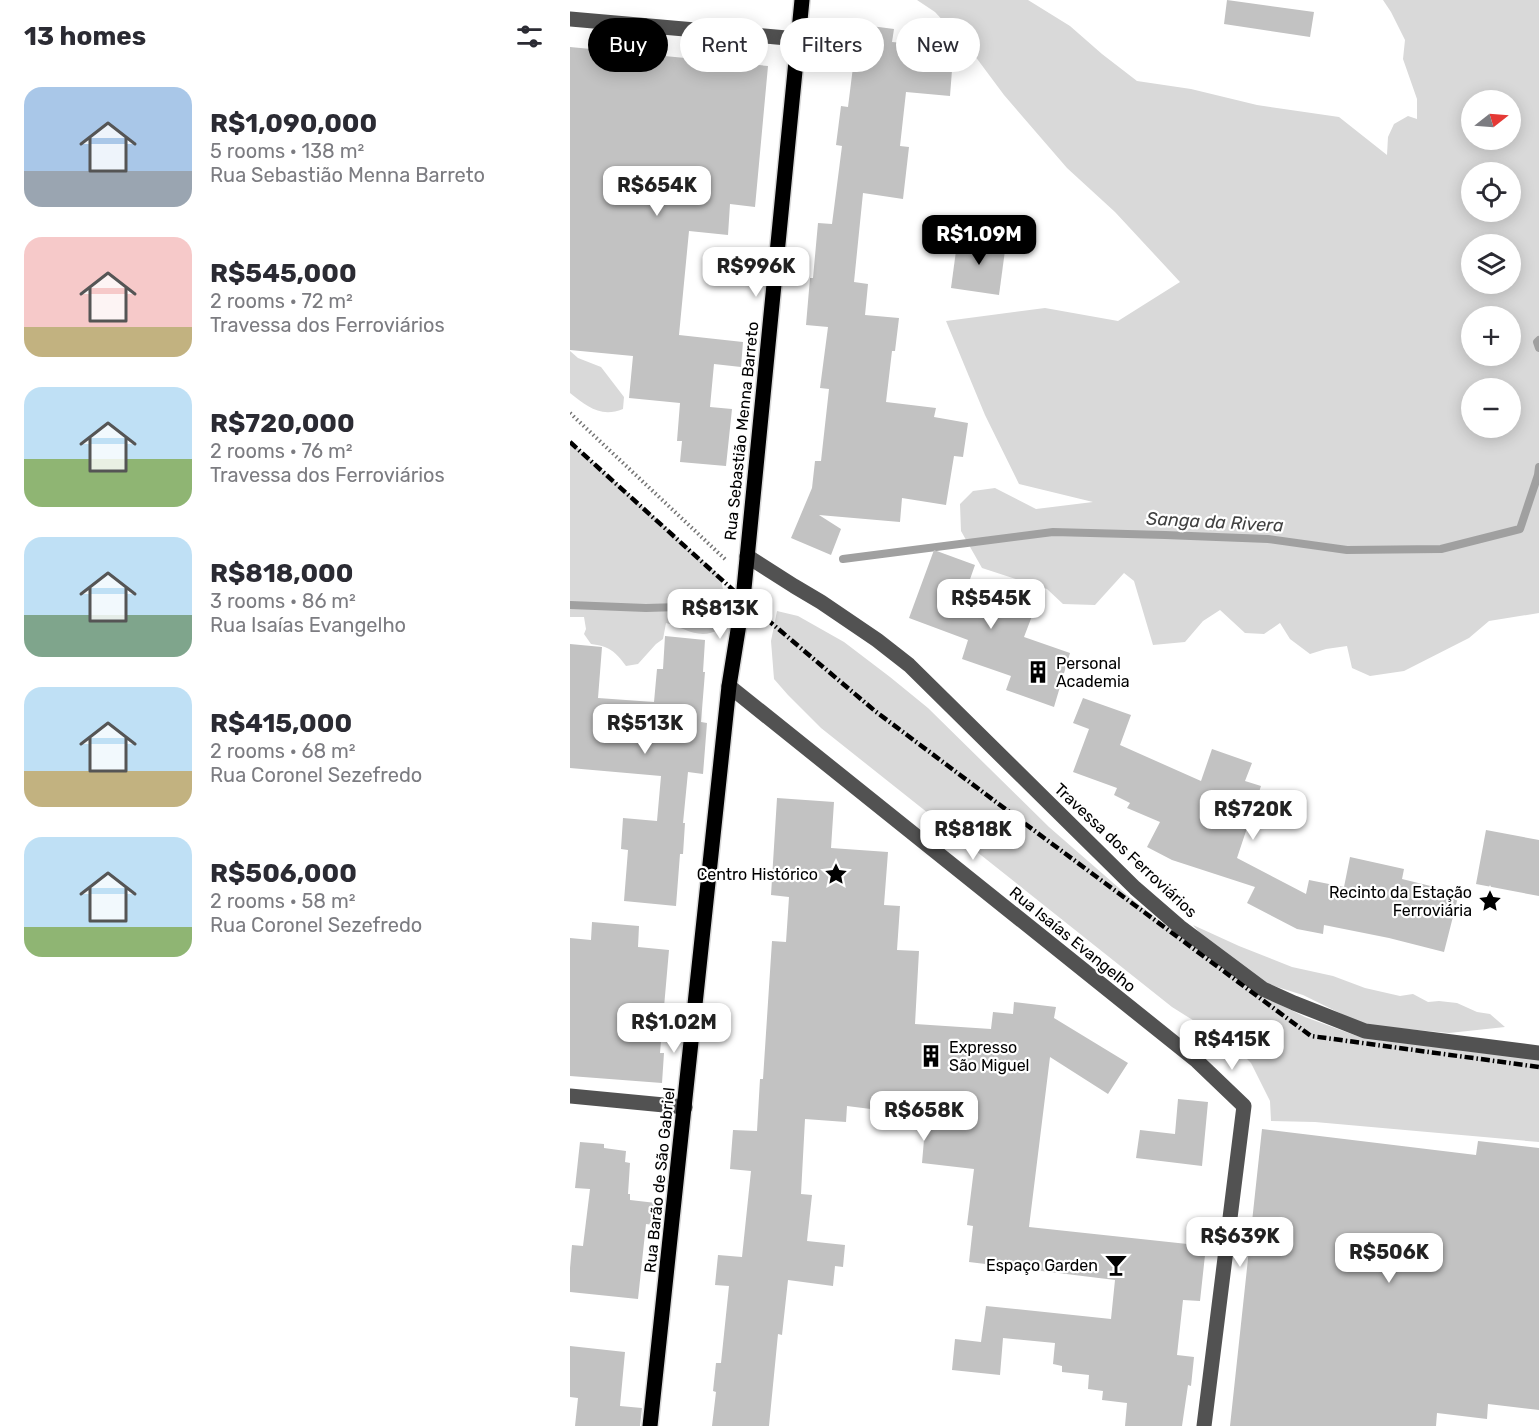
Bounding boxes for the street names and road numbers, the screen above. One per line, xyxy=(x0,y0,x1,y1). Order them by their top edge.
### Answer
street label: Rua Sebastião Menna Barreto xyxy=(721,321,762,541)
street label: Travessa dos Ferroviários xyxy=(1050,779,1201,921)
street label: Rua Isaías Evangelho xyxy=(1006,883,1140,996)
street label: Rua Barão de São Gabriel xyxy=(640,1086,679,1274)

